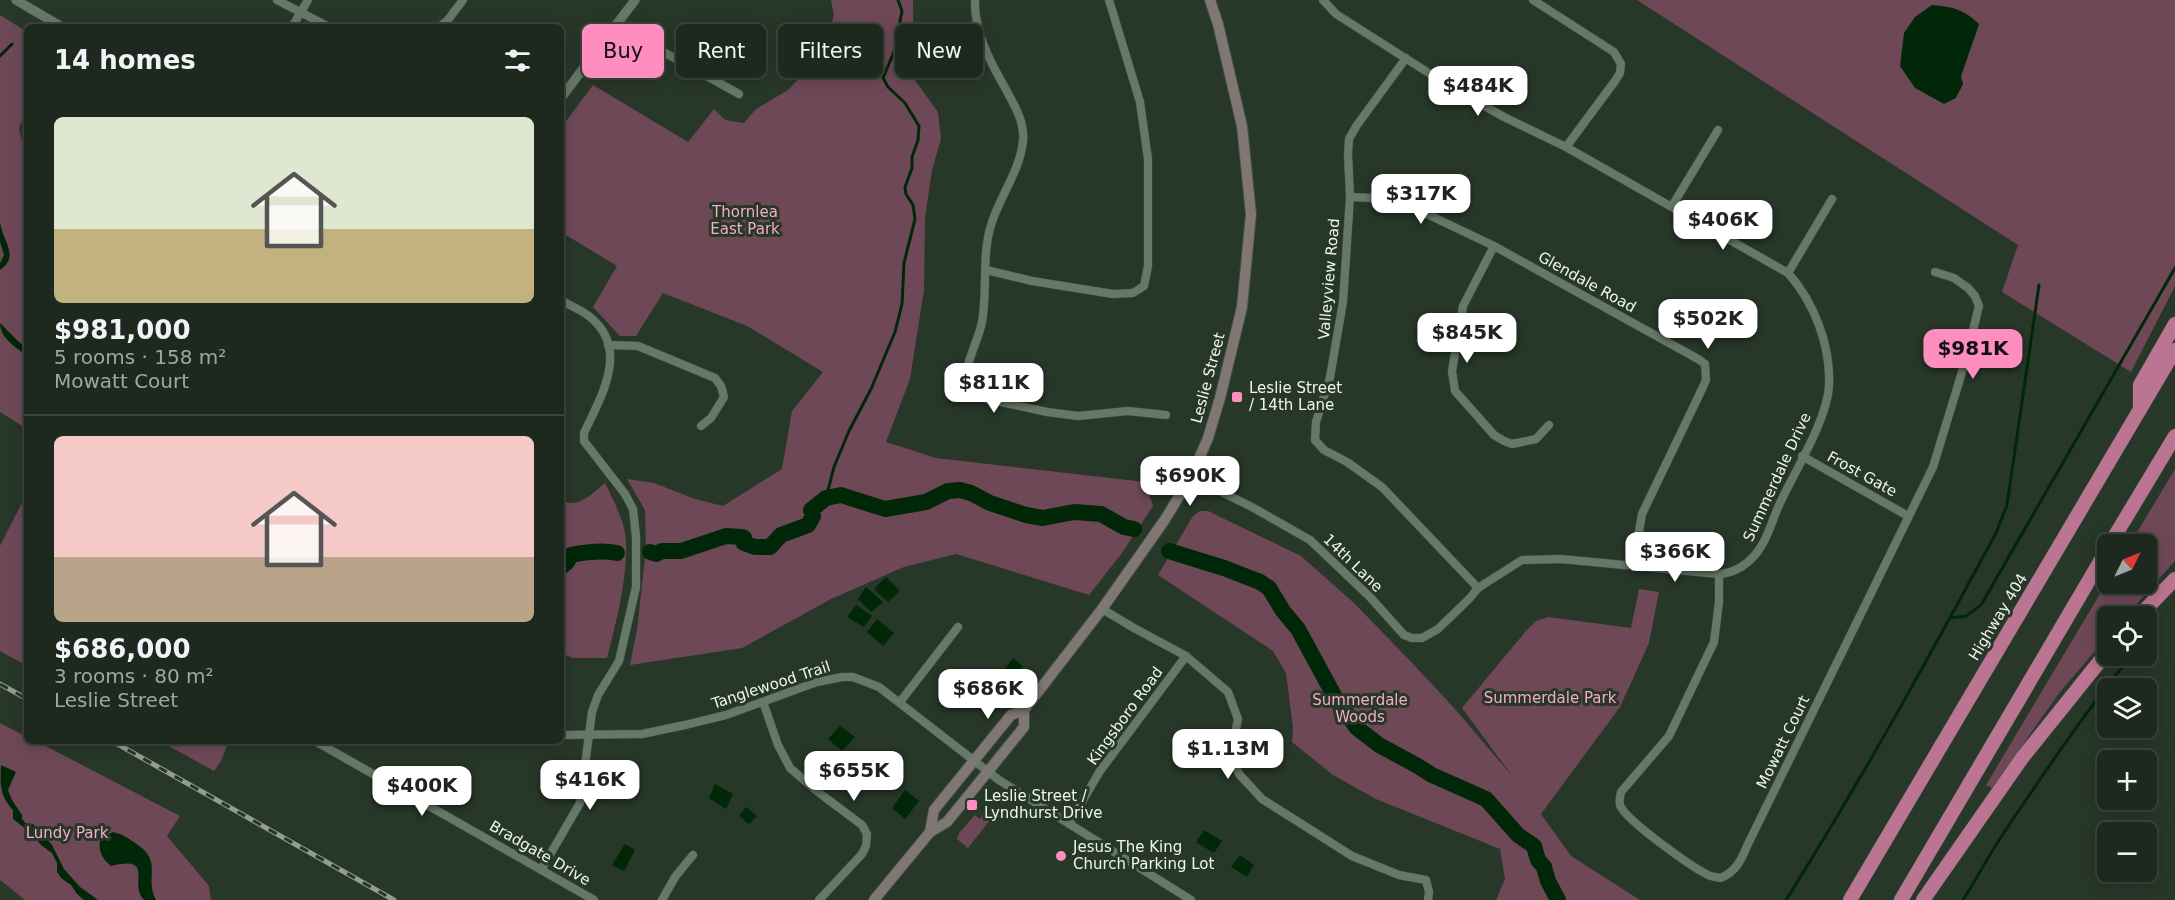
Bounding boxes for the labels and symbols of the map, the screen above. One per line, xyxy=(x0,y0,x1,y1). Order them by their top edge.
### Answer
pin: $484K xyxy=(1436,66,1520,117)
pin: $317K xyxy=(1379,174,1463,225)
pin: $406K xyxy=(1681,200,1765,251)
park label: Thornlea East Park xyxy=(710,203,780,238)
street label: Valleyview Road xyxy=(1315,218,1343,340)
street label: Glendale Road xyxy=(1535,248,1639,316)
pin: $502K xyxy=(1666,299,1750,350)
pin: $845K xyxy=(1425,313,1509,364)
pin: $981K xyxy=(1931,329,2015,380)
street label: Leslie Street xyxy=(1187,331,1229,425)
pin: $811K xyxy=(952,363,1036,414)
place label: Leslie Street / 14th Lane xyxy=(1249,379,1342,414)
marker: Leslie Street / 14th Lane xyxy=(1230,390,1244,404)
street label: Summerdale Drive xyxy=(1739,410,1815,544)
street label: Frost Gate xyxy=(1824,447,1900,501)
pin: $690K xyxy=(1148,456,1232,507)
street label: 14th Lane xyxy=(1320,530,1386,596)
pin: $366K xyxy=(1633,532,1717,583)
north arrow xyxy=(2097,534,2157,594)
street label: Highway 404 xyxy=(1965,570,2031,664)
street label: Tanglewood Trail xyxy=(708,657,833,713)
street label: Kingsboro Road xyxy=(1083,663,1167,769)
pin: $686K xyxy=(946,669,1030,720)
park label: Summerdale Park xyxy=(1484,689,1617,707)
park label: Summerdale Woods xyxy=(1312,691,1408,726)
street label: Mowatt Court xyxy=(1753,692,1813,791)
pin: $1.13M xyxy=(1179,729,1277,780)
pin: $655K xyxy=(812,751,896,802)
pin: $416K xyxy=(548,760,632,811)
pin: $400K xyxy=(380,766,464,817)
place label: Leslie Street / Lyndhurst Drive xyxy=(984,787,1103,822)
marker: Leslie Street / Lyndhurst Drive xyxy=(965,798,979,812)
street label: Bradgate Drive xyxy=(486,817,594,889)
park label: Lundy Park xyxy=(26,824,109,842)
place label: Jesus The King Church Parking Lot xyxy=(1072,838,1214,873)
marker: Jesus The King Church Parking Lot xyxy=(1054,849,1068,863)

